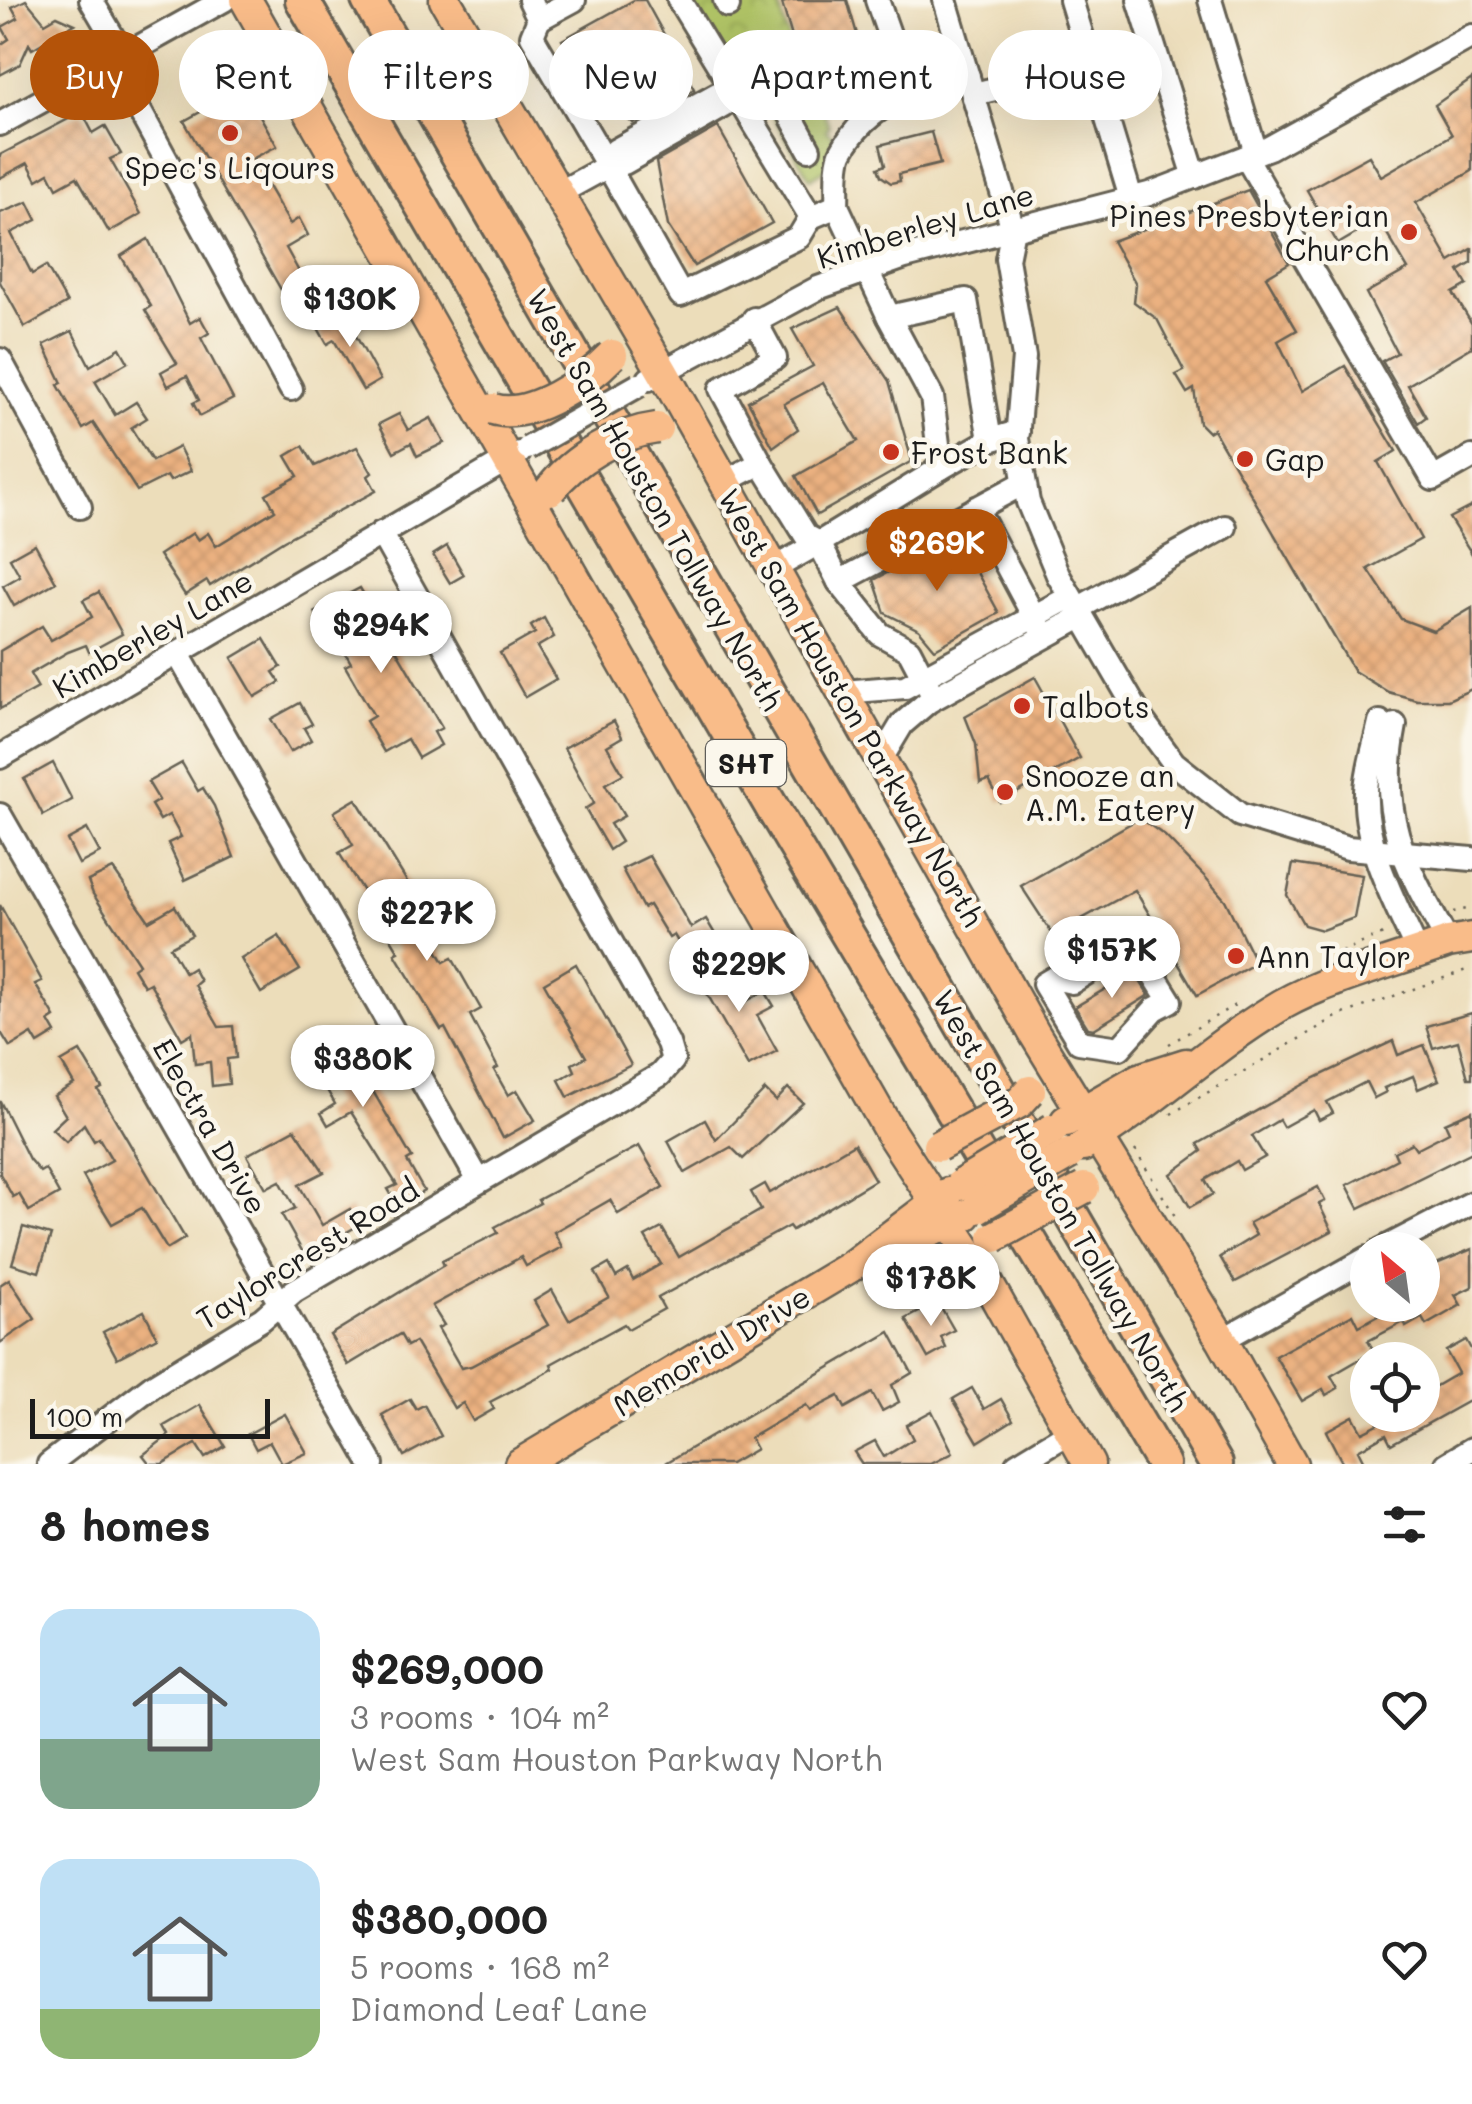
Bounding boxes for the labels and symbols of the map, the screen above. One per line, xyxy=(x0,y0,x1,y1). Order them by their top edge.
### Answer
marker: Spec's Liqours xyxy=(219,122,241,144)
place label: Spec's Liqours xyxy=(125,147,335,187)
street label: Kimberley Lane xyxy=(812,173,1038,277)
place label: Pines Presbyterian Church xyxy=(1109,195,1389,269)
marker: Pines Presbyterian Church xyxy=(1398,221,1420,243)
pin: $130K xyxy=(280,265,420,350)
street label: West Sam Houston Tollway North xyxy=(519,281,793,717)
place label: Frost Bank xyxy=(911,432,1068,472)
place label: Gap xyxy=(1265,439,1324,479)
marker: Frost Bank xyxy=(880,441,902,463)
marker: Gap xyxy=(1234,448,1256,470)
street label: West Sam Houston Parkway North xyxy=(710,481,994,933)
pin: $269K xyxy=(867,509,1007,594)
street label: Kimberley Lane xyxy=(45,559,259,707)
pin: $294K xyxy=(311,591,451,676)
place label: Talbots xyxy=(1042,686,1150,726)
marker: Talbots xyxy=(1011,695,1033,717)
road number: SHT xyxy=(706,740,786,786)
place label: Snooze an A.M. Eatery xyxy=(1025,755,1195,829)
marker: Snooze an A.M. Eatery xyxy=(994,781,1016,803)
pin: $227K xyxy=(357,879,497,964)
pin: $157K xyxy=(1042,916,1182,1001)
pin: $229K xyxy=(669,930,809,1015)
place label: Ann Taylor xyxy=(1256,936,1411,976)
marker: Ann Taylor xyxy=(1225,945,1247,967)
street label: West Sam Houston Tollway North xyxy=(925,982,1199,1418)
pin: $380K xyxy=(293,1025,433,1110)
street label: Electra Drive xyxy=(144,1031,278,1221)
street label: Taylorcrest Road xyxy=(188,1169,426,1337)
north arrow xyxy=(1350,1232,1440,1322)
pin: $178K xyxy=(861,1244,1001,1329)
street label: Memorial Drive xyxy=(605,1275,817,1425)
scale bar xyxy=(30,1394,270,1438)

